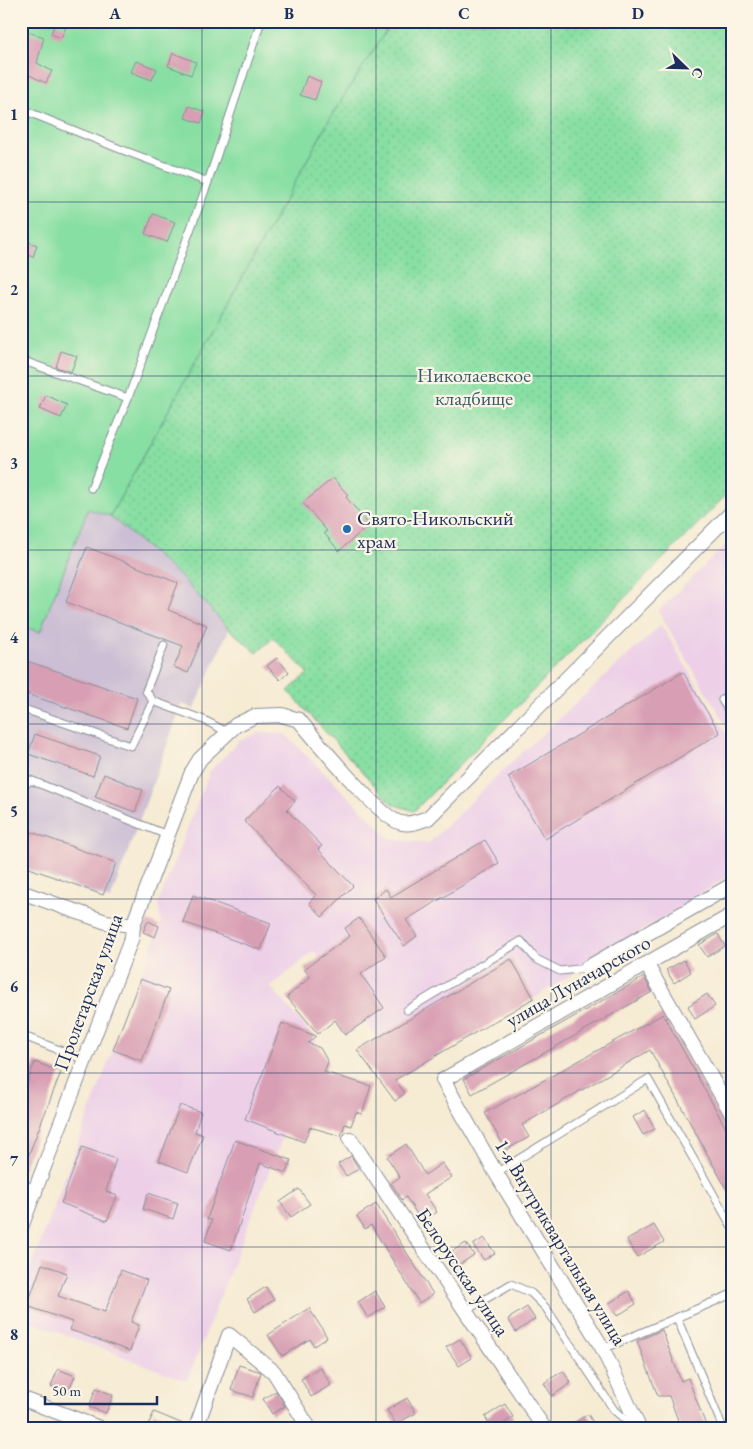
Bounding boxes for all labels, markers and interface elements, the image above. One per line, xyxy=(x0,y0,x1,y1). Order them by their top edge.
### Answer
text: A xyxy=(108,3,121,24)
text: B xyxy=(284,3,294,24)
text: C xyxy=(458,3,470,24)
text: D xyxy=(632,3,644,24)
north arrow xyxy=(660,42,710,92)
text: С xyxy=(688,65,708,81)
text: 1 xyxy=(10,104,18,125)
text: 2 xyxy=(10,279,19,300)
park label: Николаевское кладбище xyxy=(417,362,531,411)
text: 3 xyxy=(10,453,18,474)
place label: Свято-Никольский храм xyxy=(357,505,514,554)
marker: Свято-Никольский храм xyxy=(341,523,353,535)
text: 4 xyxy=(10,627,19,648)
text: 5 xyxy=(10,801,18,822)
street label: Пролетарская улица xyxy=(48,910,128,1074)
street label: улица Луначарского xyxy=(501,929,655,1033)
text: 6 xyxy=(10,976,19,997)
street label: 1-я Внутриквартальная улица xyxy=(489,1134,633,1350)
text: 7 xyxy=(10,1150,19,1171)
street label: Белорусская улица xyxy=(410,1203,516,1341)
text: 8 xyxy=(10,1324,18,1345)
scale bar xyxy=(45,1374,158,1406)
text: 50 m xyxy=(52,1381,81,1400)

